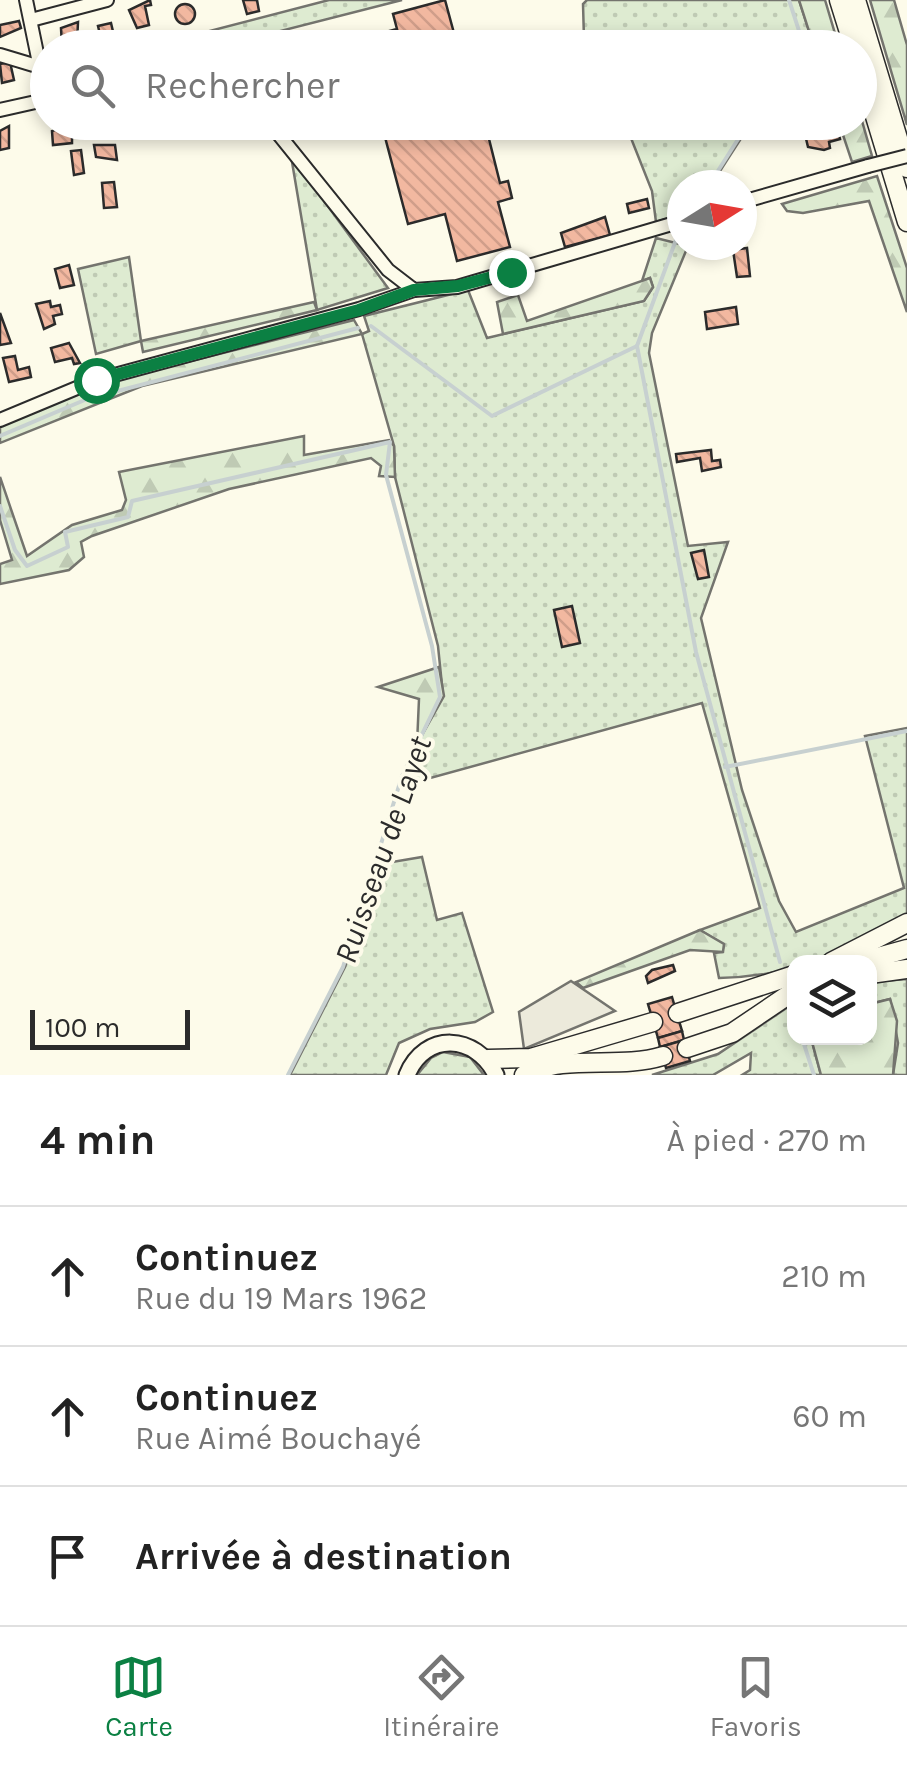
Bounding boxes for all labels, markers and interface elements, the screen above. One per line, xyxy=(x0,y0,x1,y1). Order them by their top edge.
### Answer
search box xyxy=(30,30,877,140)
icon: search xyxy=(65,58,120,113)
text: Rechercher xyxy=(145,63,339,108)
north arrow xyxy=(667,170,757,260)
route end xyxy=(489,250,535,296)
route start xyxy=(74,358,120,404)
water label: Ruisseau de Layet xyxy=(327,731,439,968)
map controls xyxy=(787,955,877,1045)
button: layers xyxy=(787,955,877,1045)
scale bar xyxy=(30,1005,190,1050)
text: 100 m xyxy=(45,1011,120,1044)
text: 4 min xyxy=(40,1115,155,1165)
text: À pied · 270 m xyxy=(666,1122,867,1159)
text: Continuez xyxy=(135,1235,318,1280)
icon: ahead xyxy=(40,1249,95,1304)
text: 210 m xyxy=(781,1258,867,1295)
text: Rue du 19 Mars 1962 xyxy=(135,1280,427,1317)
text: Continuez xyxy=(135,1375,318,1420)
icon: ahead xyxy=(40,1389,95,1444)
text: 60 m xyxy=(792,1398,867,1435)
text: Rue Aimé Bouchayé xyxy=(135,1420,421,1457)
icon: arrive xyxy=(40,1529,95,1584)
text: Arrivée à destination xyxy=(135,1534,512,1579)
tab: Carte xyxy=(105,1650,173,1743)
tab: Itinéraire xyxy=(383,1650,500,1743)
tab: Favoris xyxy=(710,1650,802,1743)

